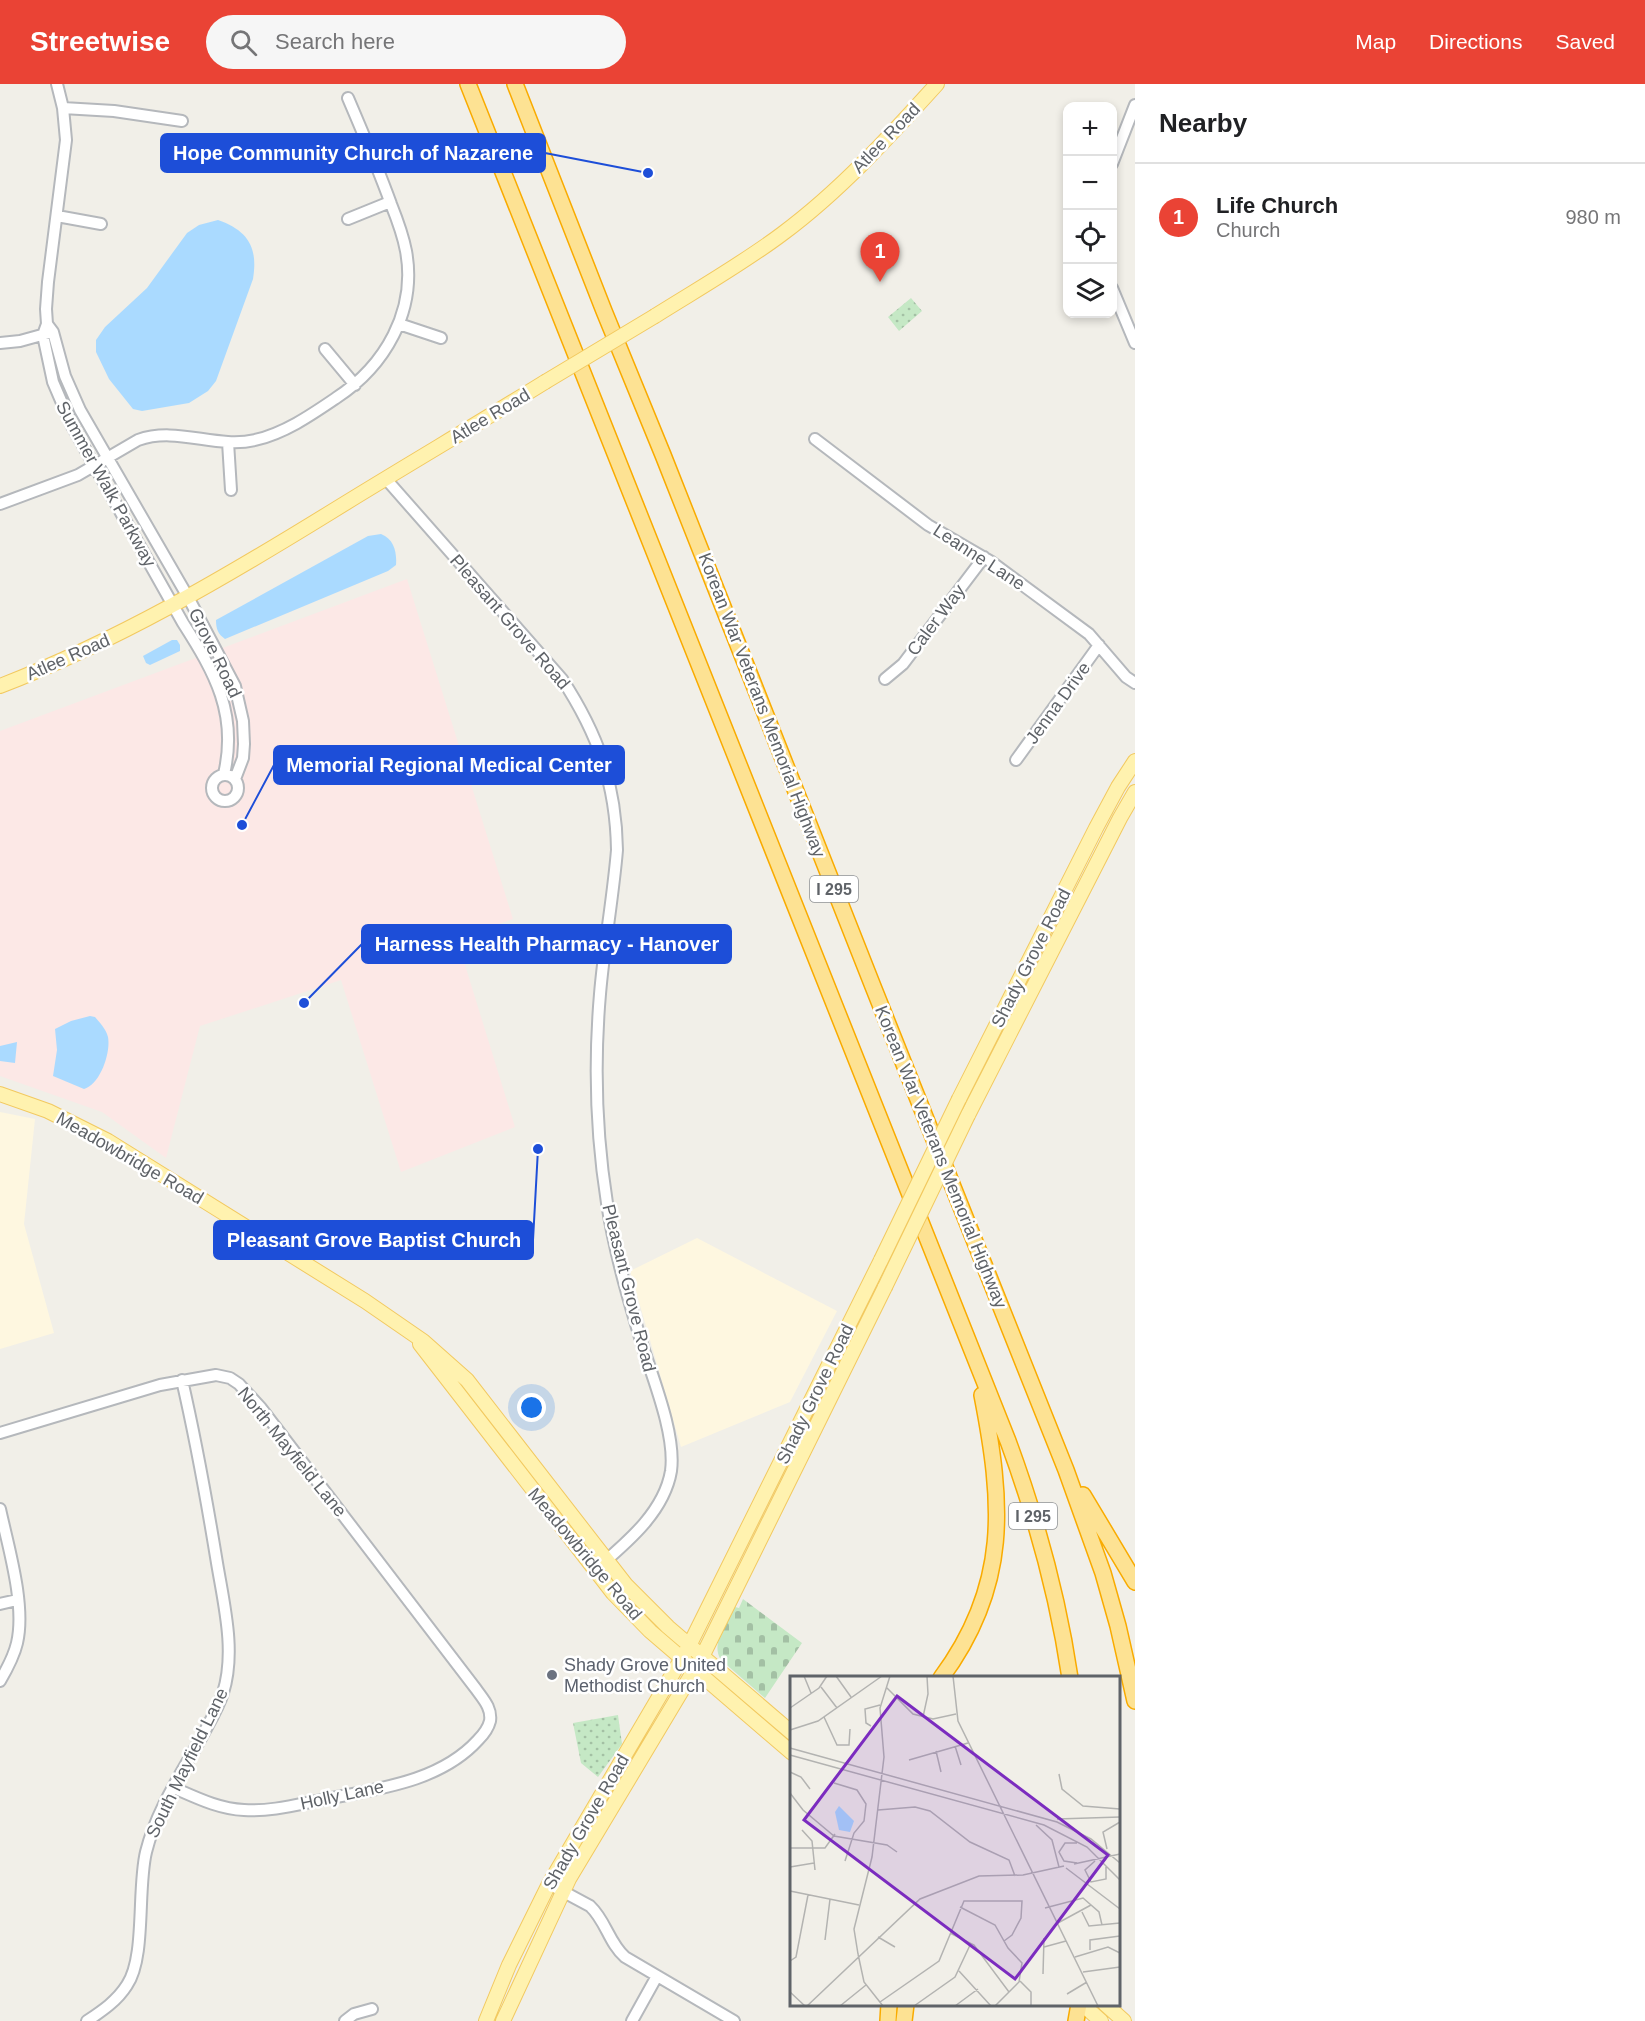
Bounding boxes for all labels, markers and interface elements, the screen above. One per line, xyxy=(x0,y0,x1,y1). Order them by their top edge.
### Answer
search box xyxy=(206,15,626,69)
text: Streetwise xyxy=(30,26,170,57)
icon: search xyxy=(227,26,260,59)
text: Search here xyxy=(275,29,395,54)
text: Map xyxy=(1355,30,1396,53)
text: Directions xyxy=(1429,30,1522,53)
text: Saved xyxy=(1555,30,1615,53)
street label: Atlee Road xyxy=(848,99,924,177)
map controls xyxy=(1063,102,1117,318)
button: + xyxy=(1063,102,1117,156)
text: Nearby xyxy=(1159,108,1247,138)
callout: Hope Community Church of Nazarene xyxy=(161,134,545,172)
text: Hope Community Church of Nazarene xyxy=(173,142,533,164)
button: − xyxy=(1063,156,1117,210)
text: Life Church xyxy=(1216,193,1338,218)
text: 1 xyxy=(1173,206,1184,228)
text: 980 m xyxy=(1565,206,1621,228)
button: locate xyxy=(1063,210,1117,264)
text: Church xyxy=(1216,219,1280,241)
pin: 1 xyxy=(860,232,900,282)
button: layers xyxy=(1063,264,1117,318)
street label: Atlee Road xyxy=(447,384,533,448)
street label: Summer Walk Parkway xyxy=(52,398,160,570)
street label: Leanne Lane xyxy=(929,520,1029,594)
street label: Pleasant Grove Road xyxy=(446,550,574,694)
street label: Korean War Veterans Memorial Highway xyxy=(695,550,829,860)
street label: Caler Way xyxy=(903,581,969,659)
street label: Grove Road xyxy=(185,605,245,701)
street label: Atlee Road xyxy=(23,630,113,684)
street label: Jenna Drive xyxy=(1022,658,1094,748)
callout: Memorial Regional Medical Center xyxy=(274,746,624,784)
text: Memorial Regional Medical Center xyxy=(286,754,612,776)
road number: I 295 xyxy=(810,876,858,902)
street label: Shady Grove Road xyxy=(987,885,1075,1031)
callout: Harness Health Pharmacy - Hanover xyxy=(362,925,731,963)
text: Harness Health Pharmacy - Hanover xyxy=(375,933,720,955)
street label: Korean War Veterans Memorial Highway xyxy=(871,1003,1011,1311)
street label: Meadowbridge Road xyxy=(53,1108,207,1208)
street label: Pleasant Grove Road xyxy=(598,1202,660,1374)
callout: Pleasant Grove Baptist Church xyxy=(214,1221,533,1259)
text: Pleasant Grove Baptist Church xyxy=(227,1229,521,1251)
street label: Shady Grove Road xyxy=(772,1321,858,1467)
street label: North Mayfield Lane xyxy=(234,1383,350,1521)
your location xyxy=(517,1393,546,1422)
street label: Meadowbridge Road xyxy=(524,1484,646,1624)
road number: I 295 xyxy=(1009,1503,1057,1529)
place label: Shady Grove United Methodist Church xyxy=(564,1655,726,1696)
marker: Shady Grove United Methodist Church xyxy=(545,1668,559,1682)
inset map xyxy=(790,1676,1120,2006)
street label: South Mayfield Lane xyxy=(142,1685,232,1841)
street label: Shady Grove Road xyxy=(539,1751,633,1893)
street label: Holly Lane xyxy=(298,1776,386,1814)

